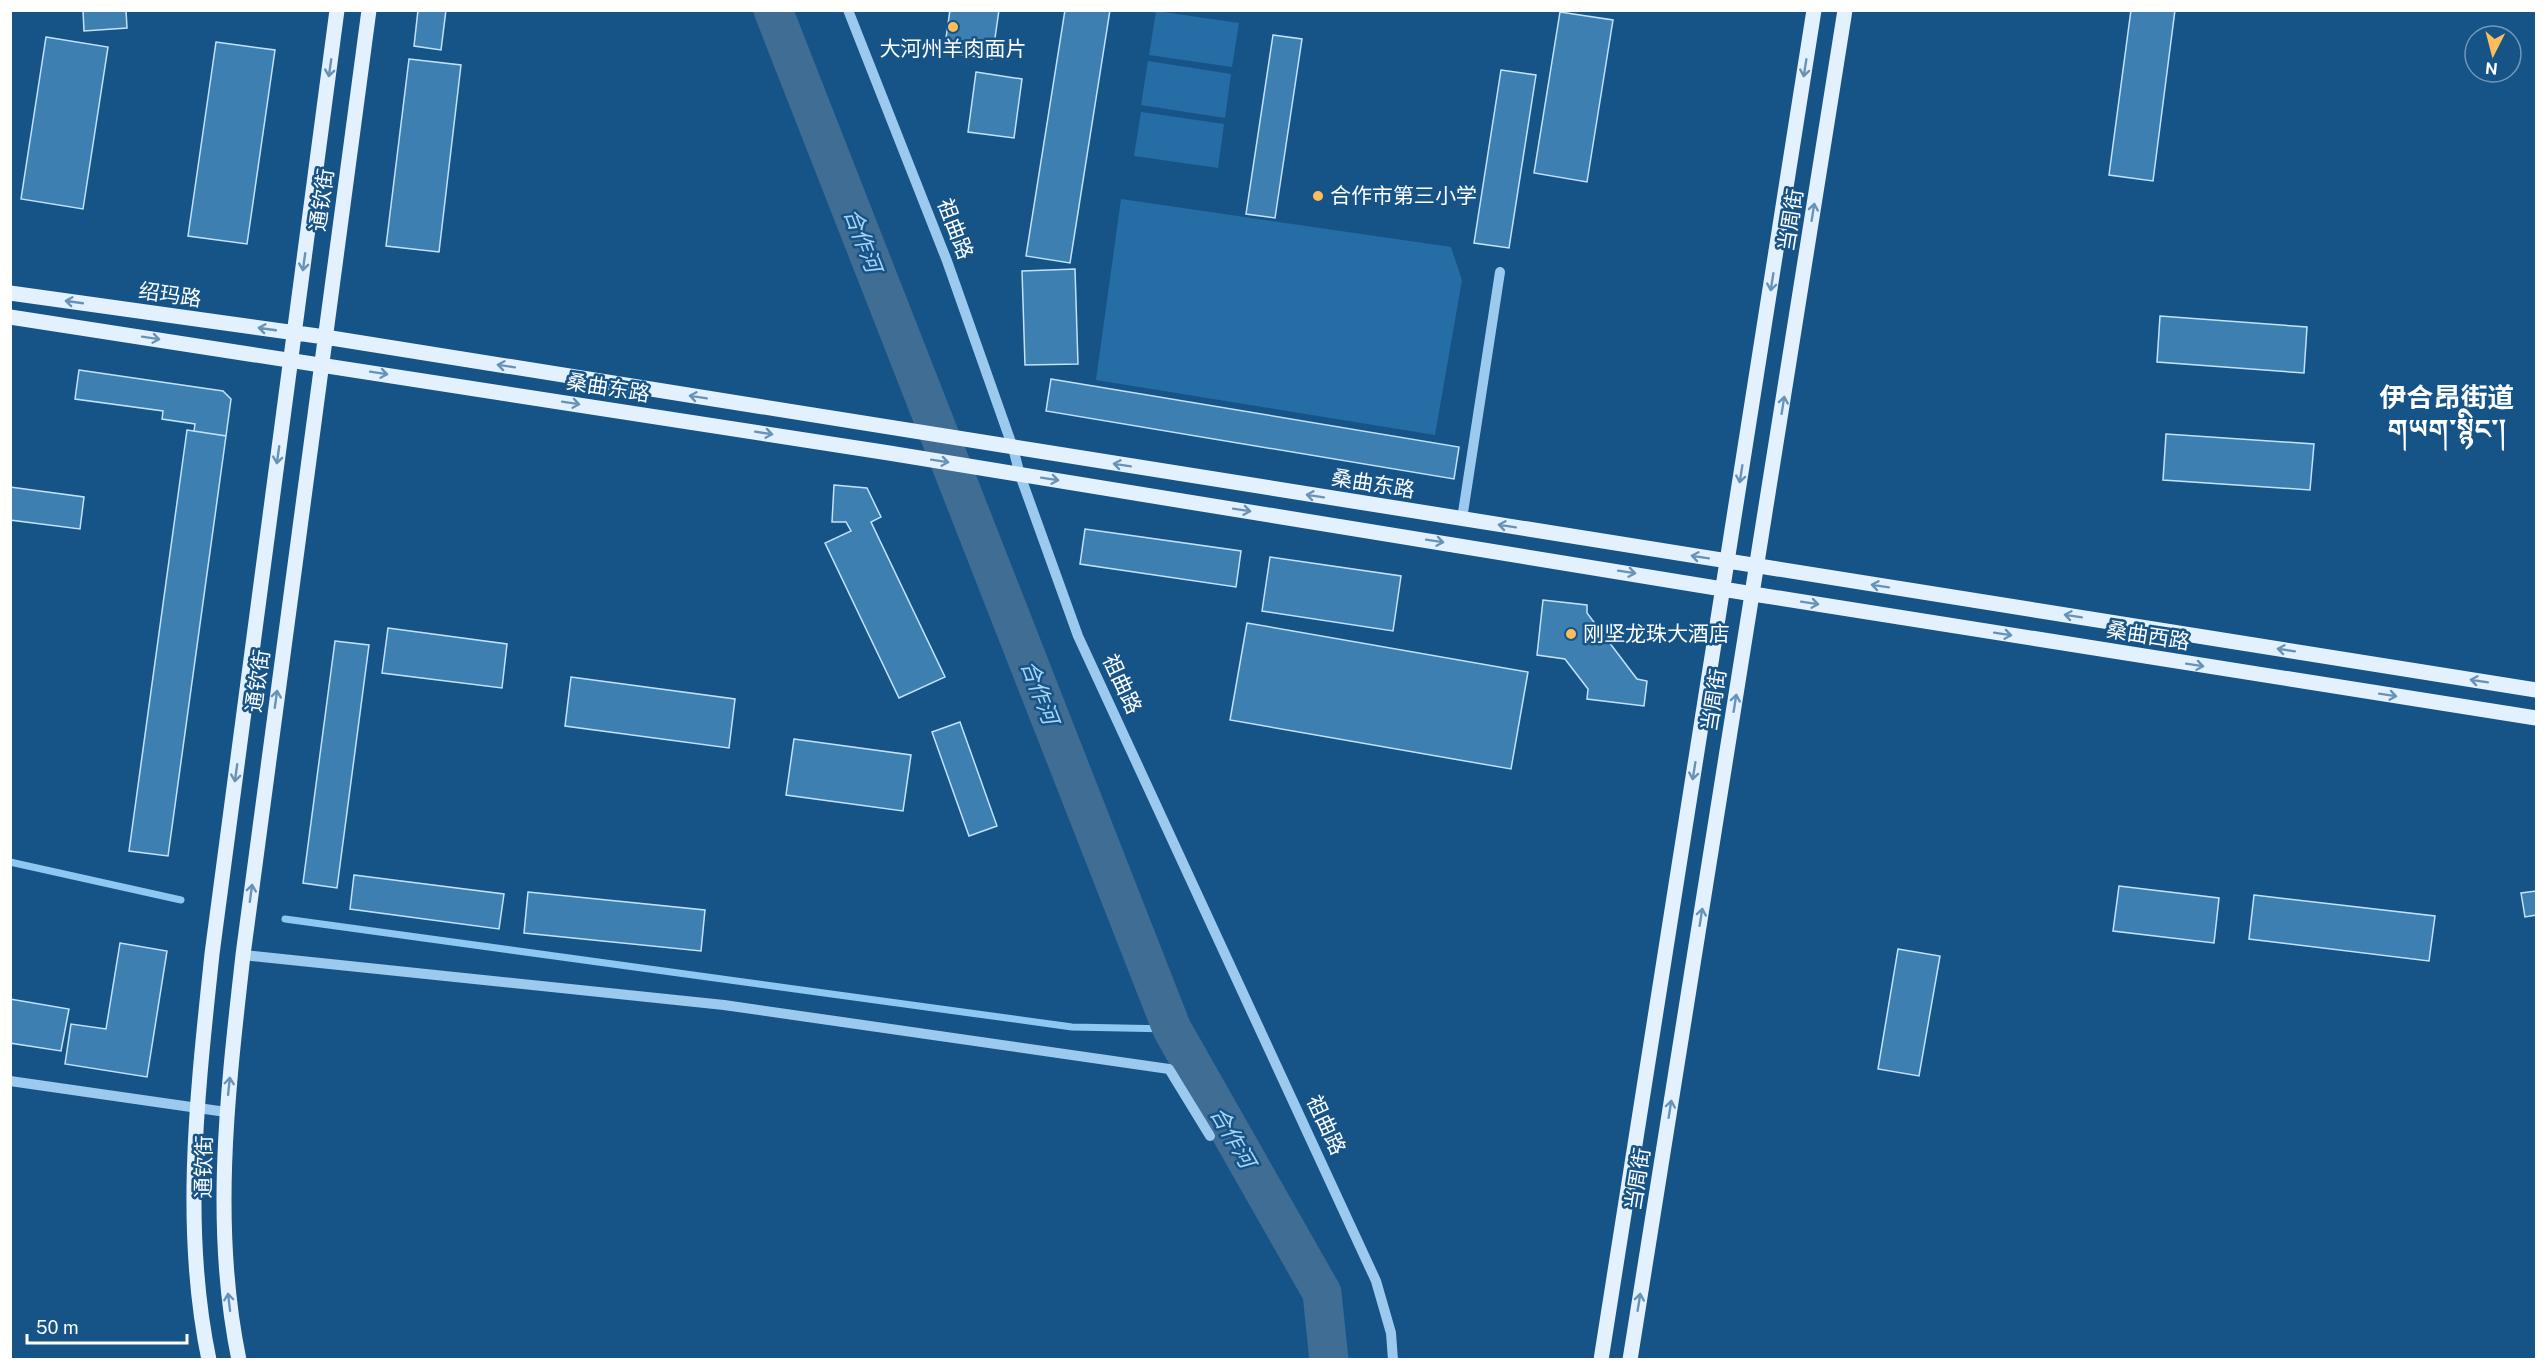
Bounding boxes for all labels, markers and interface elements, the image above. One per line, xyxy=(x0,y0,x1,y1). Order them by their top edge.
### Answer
marker: 大河州羊肉面片 xyxy=(946,20,960,34)
north arrow xyxy=(2463,24,2523,84)
place label: 大河州羊肉面片 xyxy=(880,36,1027,61)
one-way arrow xyxy=(324,58,335,78)
one-way arrow xyxy=(1800,58,1811,78)
text: N xyxy=(2484,58,2499,79)
street label: 通钦街 xyxy=(305,167,338,233)
place label: 合作市第三小学 xyxy=(1330,183,1477,208)
street label: 当周街 xyxy=(1773,187,1808,253)
marker: 合作市第三小学 xyxy=(1311,189,1325,203)
street label: 祖曲路 xyxy=(933,195,978,263)
one-way arrow xyxy=(1808,203,1819,222)
water label: 合作河 xyxy=(839,205,888,279)
one-way arrow xyxy=(298,251,309,271)
one-way arrow xyxy=(1766,271,1777,291)
street label: 绍玛路 xyxy=(137,278,203,311)
one-way arrow xyxy=(64,297,84,308)
one-way arrow xyxy=(257,324,277,335)
one-way arrow xyxy=(141,333,161,344)
one-way arrow xyxy=(496,361,516,372)
one-way arrow xyxy=(368,368,388,379)
street label: 桑曲东路 xyxy=(565,369,652,406)
district label: 伊合昂街道 གཡག་སྙིང༌། xyxy=(2380,381,2515,452)
one-way arrow xyxy=(689,392,709,403)
one-way arrow xyxy=(1778,395,1789,415)
one-way arrow xyxy=(561,398,581,409)
one-way arrow xyxy=(754,428,773,439)
one-way arrow xyxy=(273,445,284,464)
one-way arrow xyxy=(930,456,950,467)
one-way arrow xyxy=(1113,460,1132,471)
one-way arrow xyxy=(1735,464,1746,484)
street label: 桑曲东路 xyxy=(1330,465,1417,502)
one-way arrow xyxy=(1039,474,1059,485)
one-way arrow xyxy=(1305,490,1325,501)
one-way arrow xyxy=(1232,505,1252,516)
one-way arrow xyxy=(1498,521,1518,532)
one-way arrow xyxy=(1424,536,1444,547)
one-way arrow xyxy=(1690,551,1710,562)
one-way arrow xyxy=(1617,567,1637,578)
one-way arrow xyxy=(1871,580,1891,591)
one-way arrow xyxy=(1800,598,1820,609)
one-way arrow xyxy=(2063,611,2083,622)
street label: 桑曲西路 xyxy=(2105,617,2192,654)
place label: 刚坚龙珠大酒店 xyxy=(1583,621,1730,646)
marker: 刚坚龙珠大酒店 xyxy=(1564,627,1578,641)
one-way arrow xyxy=(1992,629,2012,640)
one-way arrow xyxy=(2277,644,2297,655)
street label: 通钦街 xyxy=(241,648,274,714)
street label: 祖曲路 xyxy=(1098,650,1147,718)
water label: 合作河 xyxy=(1016,657,1065,731)
one-way arrow xyxy=(2185,659,2205,670)
street label: 当周街 xyxy=(1696,667,1731,733)
one-way arrow xyxy=(2469,675,2489,686)
one-way arrow xyxy=(271,690,282,710)
one-way arrow xyxy=(2378,690,2397,701)
one-way arrow xyxy=(1730,694,1741,714)
one-way arrow xyxy=(1688,760,1699,780)
one-way arrow xyxy=(230,763,241,783)
one-way arrow xyxy=(245,883,256,903)
one-way arrow xyxy=(1696,907,1707,927)
one-way arrow xyxy=(224,1077,235,1097)
street label: 祖曲路 xyxy=(1302,1091,1351,1159)
one-way arrow xyxy=(1665,1100,1676,1120)
water label: 合作河 xyxy=(1205,1102,1263,1176)
street label: 通钦街 xyxy=(190,1135,217,1199)
street label: 当周街 xyxy=(1620,1146,1655,1212)
one-way arrow xyxy=(224,1292,235,1312)
one-way arrow xyxy=(1634,1292,1645,1312)
scale bar xyxy=(27,1307,188,1345)
text: 50 m xyxy=(36,1317,79,1338)

